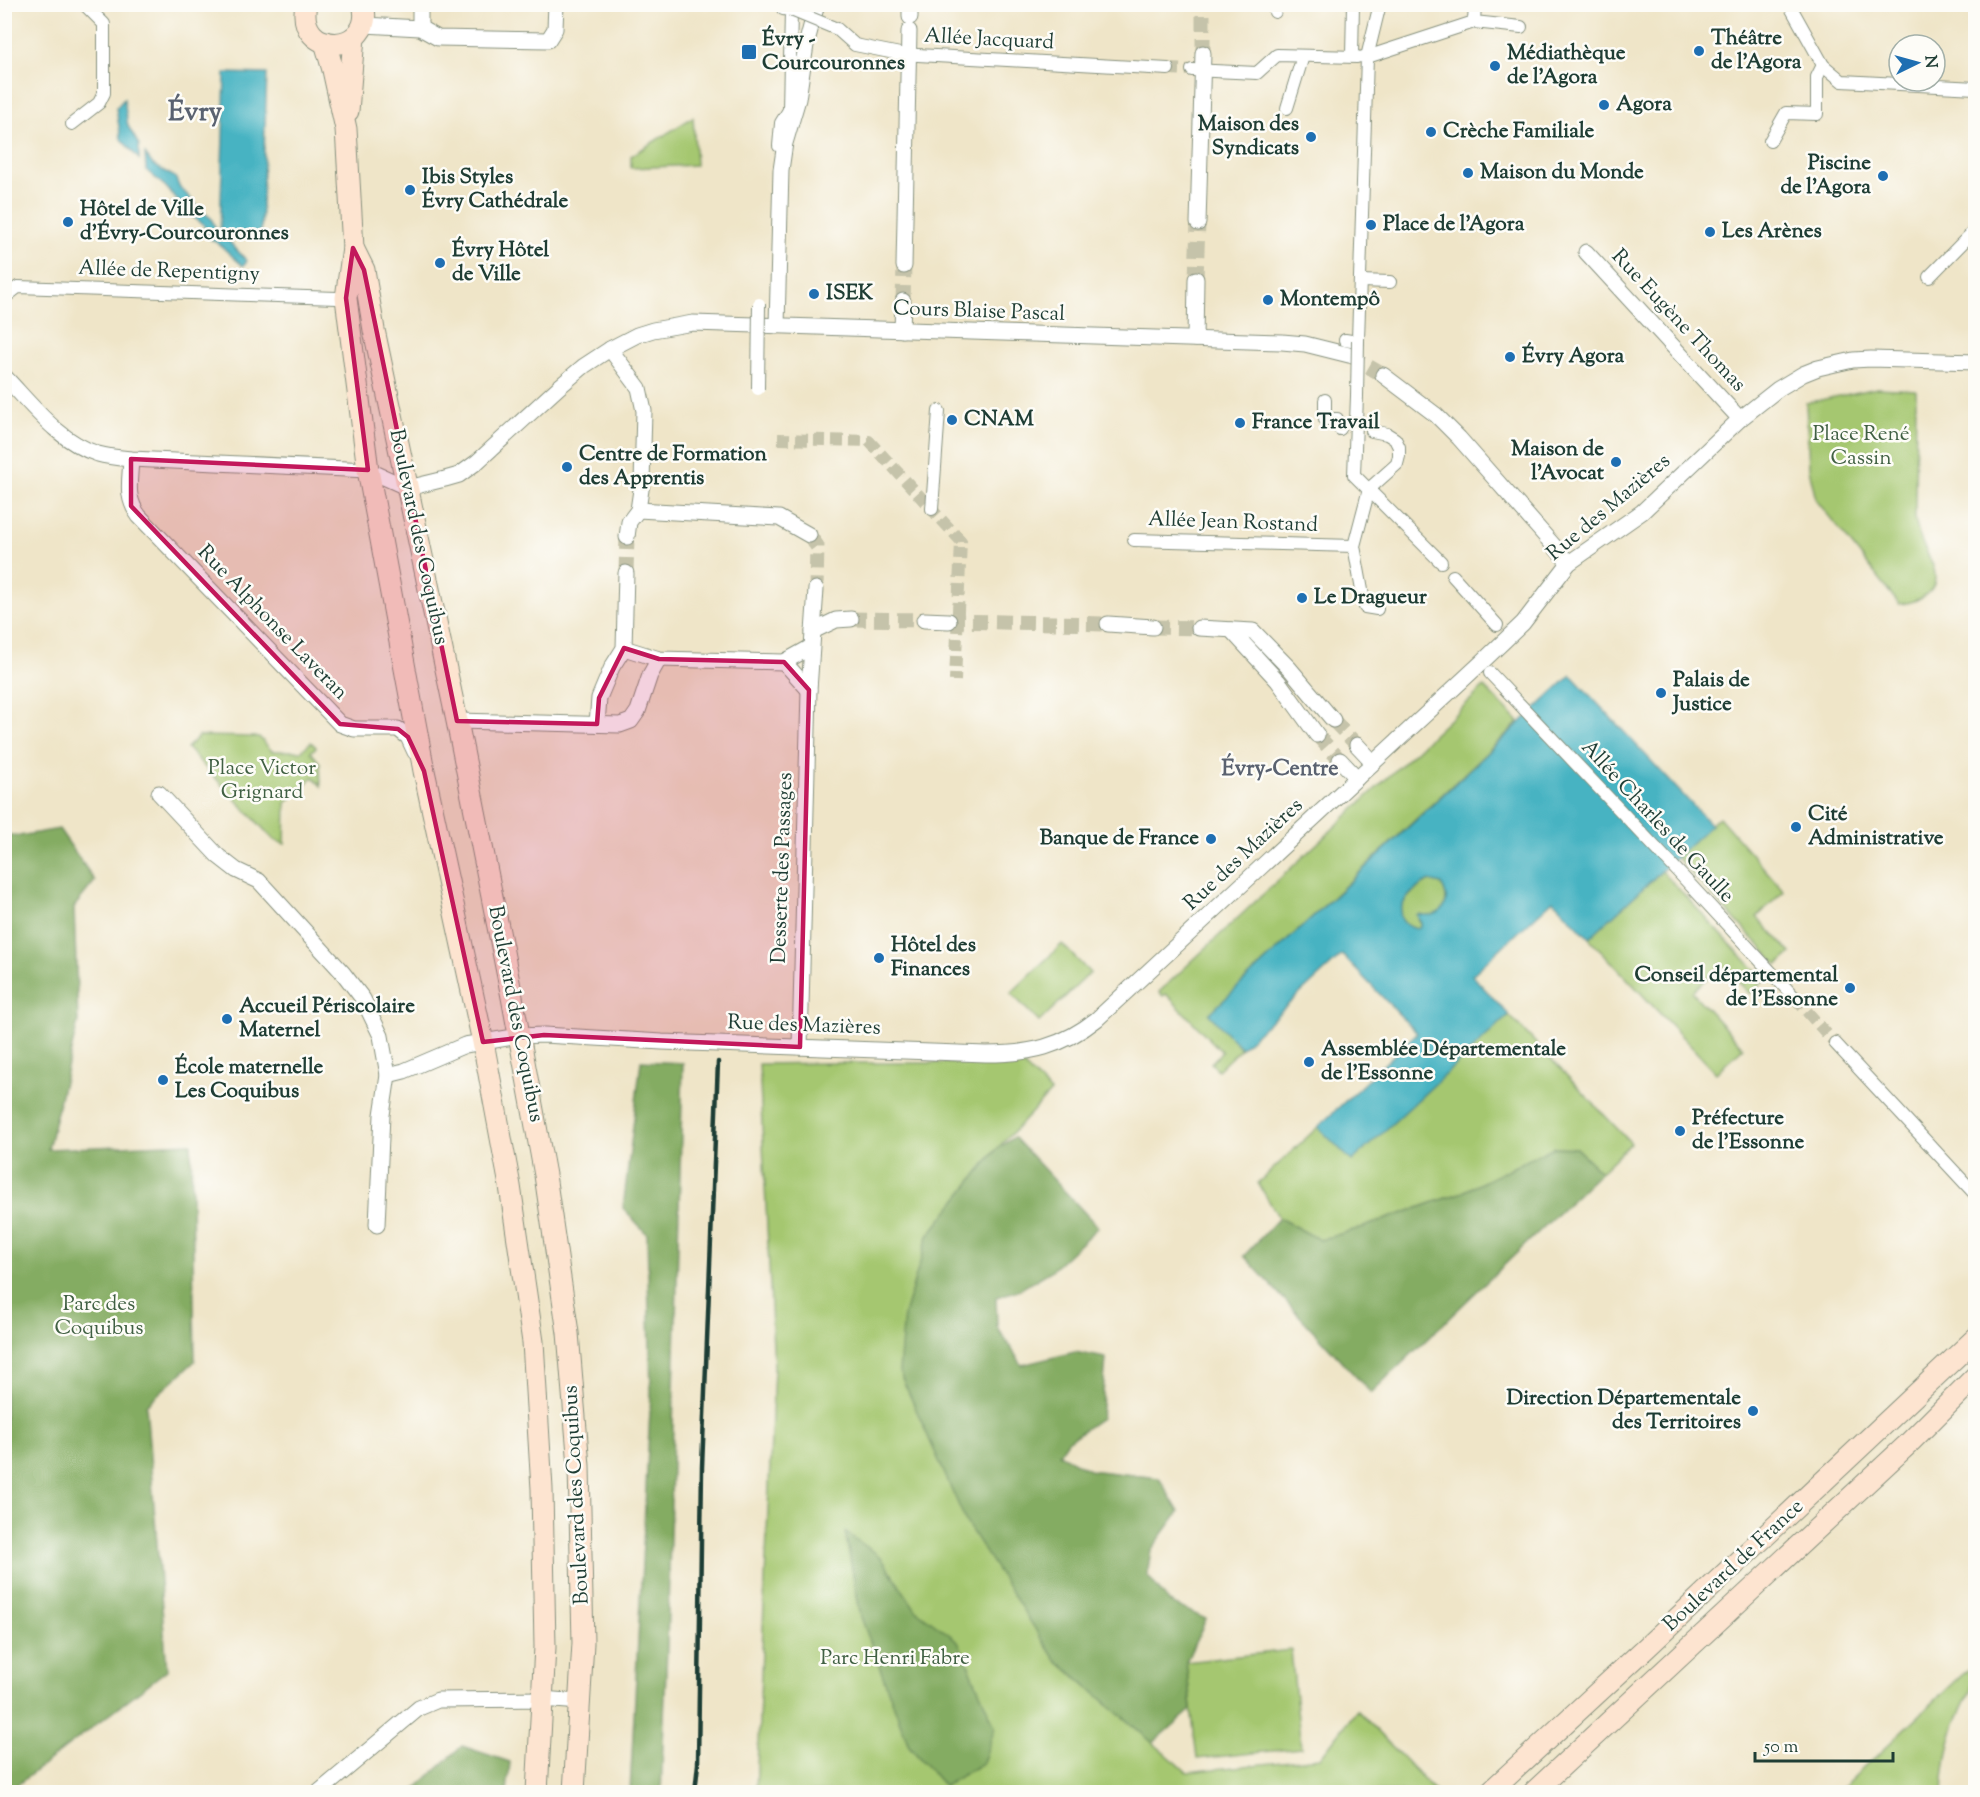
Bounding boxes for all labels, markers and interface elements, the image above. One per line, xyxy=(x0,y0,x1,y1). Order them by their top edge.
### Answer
street label: Allée Jacquard xyxy=(923,22,1055,58)
place label: Théâtre de l'Agora xyxy=(1711,24,1802,78)
place label: Évry - Courcouronnes xyxy=(762,25,905,79)
north arrow xyxy=(1887,33,1947,93)
place label: Médiathèque de l'Agora xyxy=(1507,39,1626,93)
marker: Évry - Courcouronnes xyxy=(740,43,758,61)
marker: Théâtre de l'Agora xyxy=(1692,44,1706,58)
text: N xyxy=(1917,55,1941,69)
marker: Médiathèque de l'Agora xyxy=(1488,59,1502,73)
place label: Agora xyxy=(1616,90,1672,120)
district label: Évry xyxy=(168,93,223,133)
marker: Agora xyxy=(1597,98,1611,112)
place label: Maison des Syndicats xyxy=(1198,110,1299,164)
place label: Crèche Familiale xyxy=(1443,117,1595,147)
marker: Crèche Familiale xyxy=(1424,125,1438,139)
marker: Maison des Syndicats xyxy=(1304,130,1318,144)
place label: Piscine de l'Agora xyxy=(1780,149,1871,203)
place label: Maison du Monde xyxy=(1480,158,1644,188)
place label: Ibis Styles Évry Cathédrale xyxy=(422,163,569,217)
marker: Maison du Monde xyxy=(1461,166,1475,180)
marker: Piscine de l'Agora xyxy=(1876,169,1890,183)
marker: Ibis Styles Évry Cathédrale xyxy=(403,183,417,197)
place label: Hôtel de Ville d’Évry-Courcouronnes xyxy=(80,195,289,249)
place label: Place de l'Agora xyxy=(1383,210,1525,240)
marker: Hôtel de Ville d’Évry-Courcouronnes xyxy=(61,215,75,229)
place label: Les Arènes xyxy=(1722,217,1822,247)
marker: Place de l'Agora xyxy=(1364,218,1378,232)
marker: Les Arènes xyxy=(1703,225,1717,239)
place label: Évry Hôtel de Ville xyxy=(452,236,549,290)
street label: Rue Eugène Thomas xyxy=(1604,243,1752,399)
street label: Allée de Repentigny xyxy=(78,254,261,290)
marker: Évry Hôtel de Ville xyxy=(433,256,447,270)
place label: ISEK xyxy=(826,279,874,309)
place label: Montempô xyxy=(1280,285,1380,315)
marker: ISEK xyxy=(807,287,821,301)
marker: Montempô xyxy=(1261,293,1275,307)
street label: Cours Blaise Pascal xyxy=(892,294,1066,330)
place label: Évry Agora xyxy=(1522,342,1625,372)
marker: Évry Agora xyxy=(1503,350,1517,364)
place label: CNAM xyxy=(964,405,1034,435)
place label: France Travail xyxy=(1252,408,1380,438)
marker: CNAM xyxy=(945,413,959,427)
marker: France Travail xyxy=(1233,416,1247,430)
park label: Place René Cassin xyxy=(1812,420,1910,474)
street label: Boulevard des Coquibus xyxy=(380,426,456,648)
place label: Maison de l'Avocat xyxy=(1511,435,1605,489)
place label: Centre de Formation des Apprentis xyxy=(579,440,768,494)
street label: Rue des Mazières xyxy=(1541,447,1677,569)
marker: Maison de l'Avocat xyxy=(1609,455,1623,469)
marker: Centre de Formation des Apprentis xyxy=(560,460,574,474)
street label: Allée Jean Rostand xyxy=(1147,505,1319,541)
street label: Rue Alphonse Laveran xyxy=(190,539,354,707)
place label: Le Dragueur xyxy=(1314,583,1427,613)
marker: Le Dragueur xyxy=(1295,591,1309,605)
place label: Palais de Justice xyxy=(1671,666,1750,720)
marker: Palais de Justice xyxy=(1654,686,1668,700)
street label: Allée Charles de Gaulle xyxy=(1573,734,1741,910)
district label: Évry-Centre xyxy=(1221,753,1339,786)
park label: Place Victor Grignard xyxy=(208,754,316,808)
street label: Desserte des Passages xyxy=(765,772,801,964)
street label: Rue des Mazières xyxy=(1178,792,1310,918)
place label: Cité Administrative xyxy=(1808,800,1944,854)
marker: Cité Administrative xyxy=(1789,820,1803,834)
place label: Banque de France xyxy=(1040,824,1199,854)
marker: Banque de France xyxy=(1204,832,1218,846)
street label: Boulevard des Coquibus xyxy=(479,903,551,1125)
place label: Hôtel des Finances xyxy=(891,931,976,985)
marker: Hôtel des Finances xyxy=(872,951,886,965)
place label: Conseil départemental de l'Essonne xyxy=(1634,961,1838,1015)
marker: Conseil départemental de l'Essonne xyxy=(1843,981,1857,995)
place label: Accueil Périscolaire Maternel xyxy=(239,992,415,1046)
street label: Rue des Mazières xyxy=(727,1008,881,1044)
marker: Accueil Périscolaire Maternel xyxy=(220,1012,234,1026)
place label: Assemblée Départementale de l'Essonne xyxy=(1321,1035,1566,1089)
place label: École maternelle Les Coquibus xyxy=(175,1053,324,1107)
marker: Assemblée Départementale de l'Essonne xyxy=(1302,1055,1316,1069)
marker: École maternelle Les Coquibus xyxy=(156,1073,170,1087)
place label: Préfecture de l'Essonne xyxy=(1692,1104,1804,1158)
marker: Préfecture de l'Essonne xyxy=(1673,1124,1687,1138)
park label: Parc des Coquibus xyxy=(54,1290,144,1344)
street label: Boulevard des Coquibus xyxy=(556,1384,598,1606)
place label: Direction Départementale des Territoires xyxy=(1507,1384,1741,1438)
marker: Direction Départementale des Territoires xyxy=(1746,1404,1760,1418)
street label: Boulevard de France xyxy=(1657,1493,1811,1639)
park label: Parc Henri Fabre xyxy=(820,1644,970,1674)
scale bar xyxy=(1755,1725,1893,1763)
text: 50 m xyxy=(1763,1735,1799,1761)

